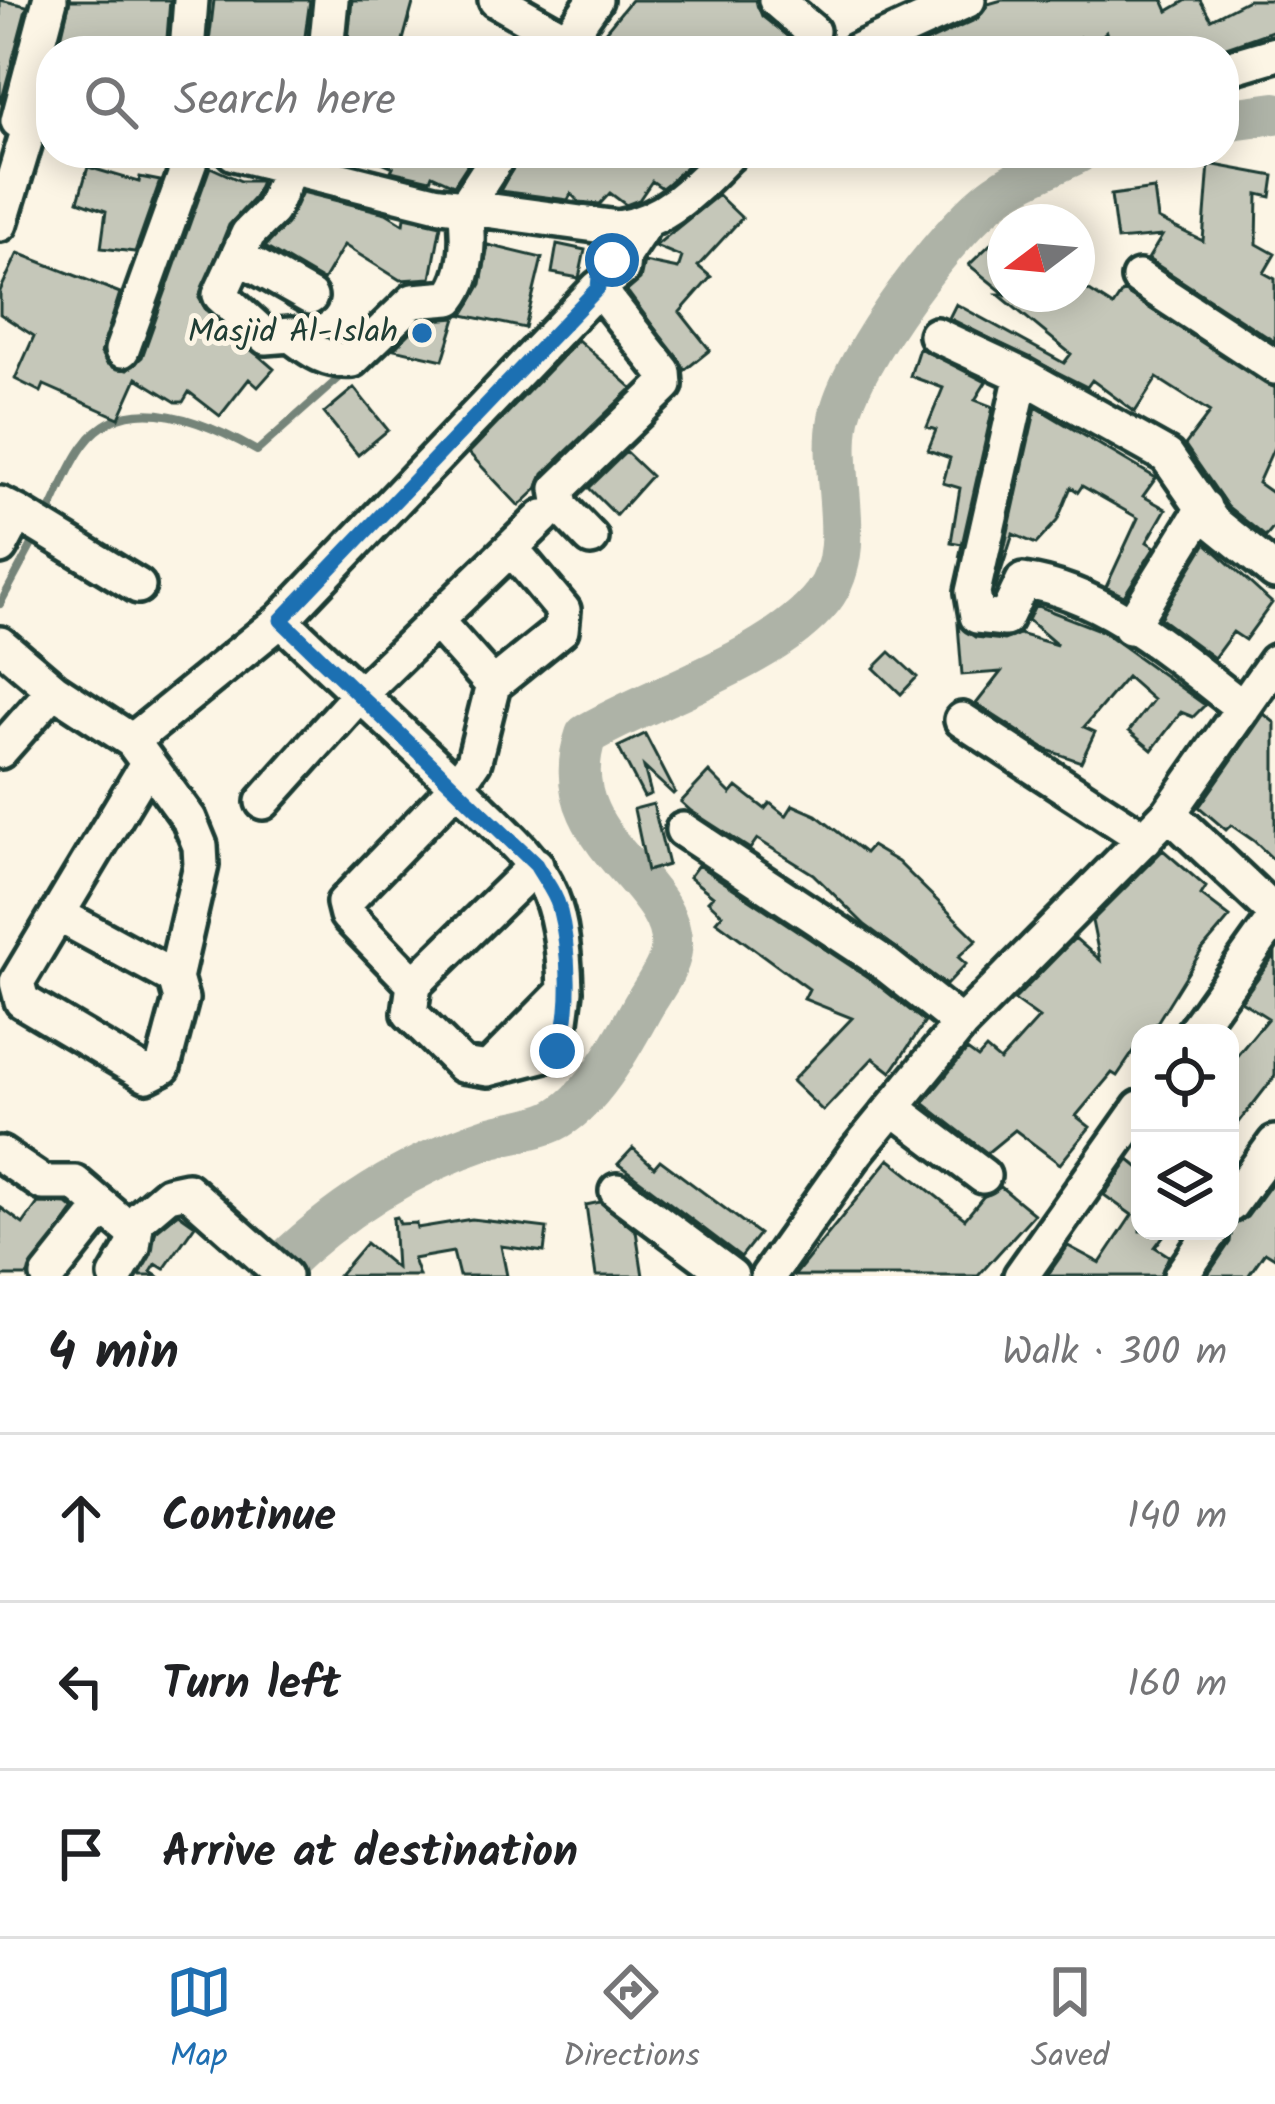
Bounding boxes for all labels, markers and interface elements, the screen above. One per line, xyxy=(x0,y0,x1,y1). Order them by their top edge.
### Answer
search box xyxy=(36,36,1239,168)
text: Search here xyxy=(174,66,396,138)
icon: search xyxy=(78,69,144,135)
north arrow xyxy=(987,204,1095,312)
route start xyxy=(585,233,639,287)
place label: Masjid Al-Islah xyxy=(188,307,398,360)
marker: Masjid Al-Islah xyxy=(409,320,435,346)
route end xyxy=(530,1024,584,1078)
map controls xyxy=(1131,1024,1239,1240)
button: locate xyxy=(1131,1024,1239,1132)
button: layers xyxy=(1131,1132,1239,1240)
text: 4 min xyxy=(48,1314,179,1395)
text: Walk · 300 m xyxy=(1002,1323,1227,1385)
text: Continue xyxy=(162,1482,336,1554)
icon: ahead xyxy=(48,1485,114,1551)
text: 140 m xyxy=(1127,1487,1227,1549)
text: Turn left xyxy=(162,1650,341,1722)
icon: left xyxy=(48,1653,114,1719)
text: 160 m xyxy=(1127,1655,1227,1717)
text: Arrive at destination xyxy=(162,1818,578,1890)
icon: arrive xyxy=(48,1821,114,1887)
tab: Map xyxy=(166,1959,232,2084)
tab: Directions xyxy=(563,1959,700,2084)
tab: Saved xyxy=(1031,1959,1109,2084)

